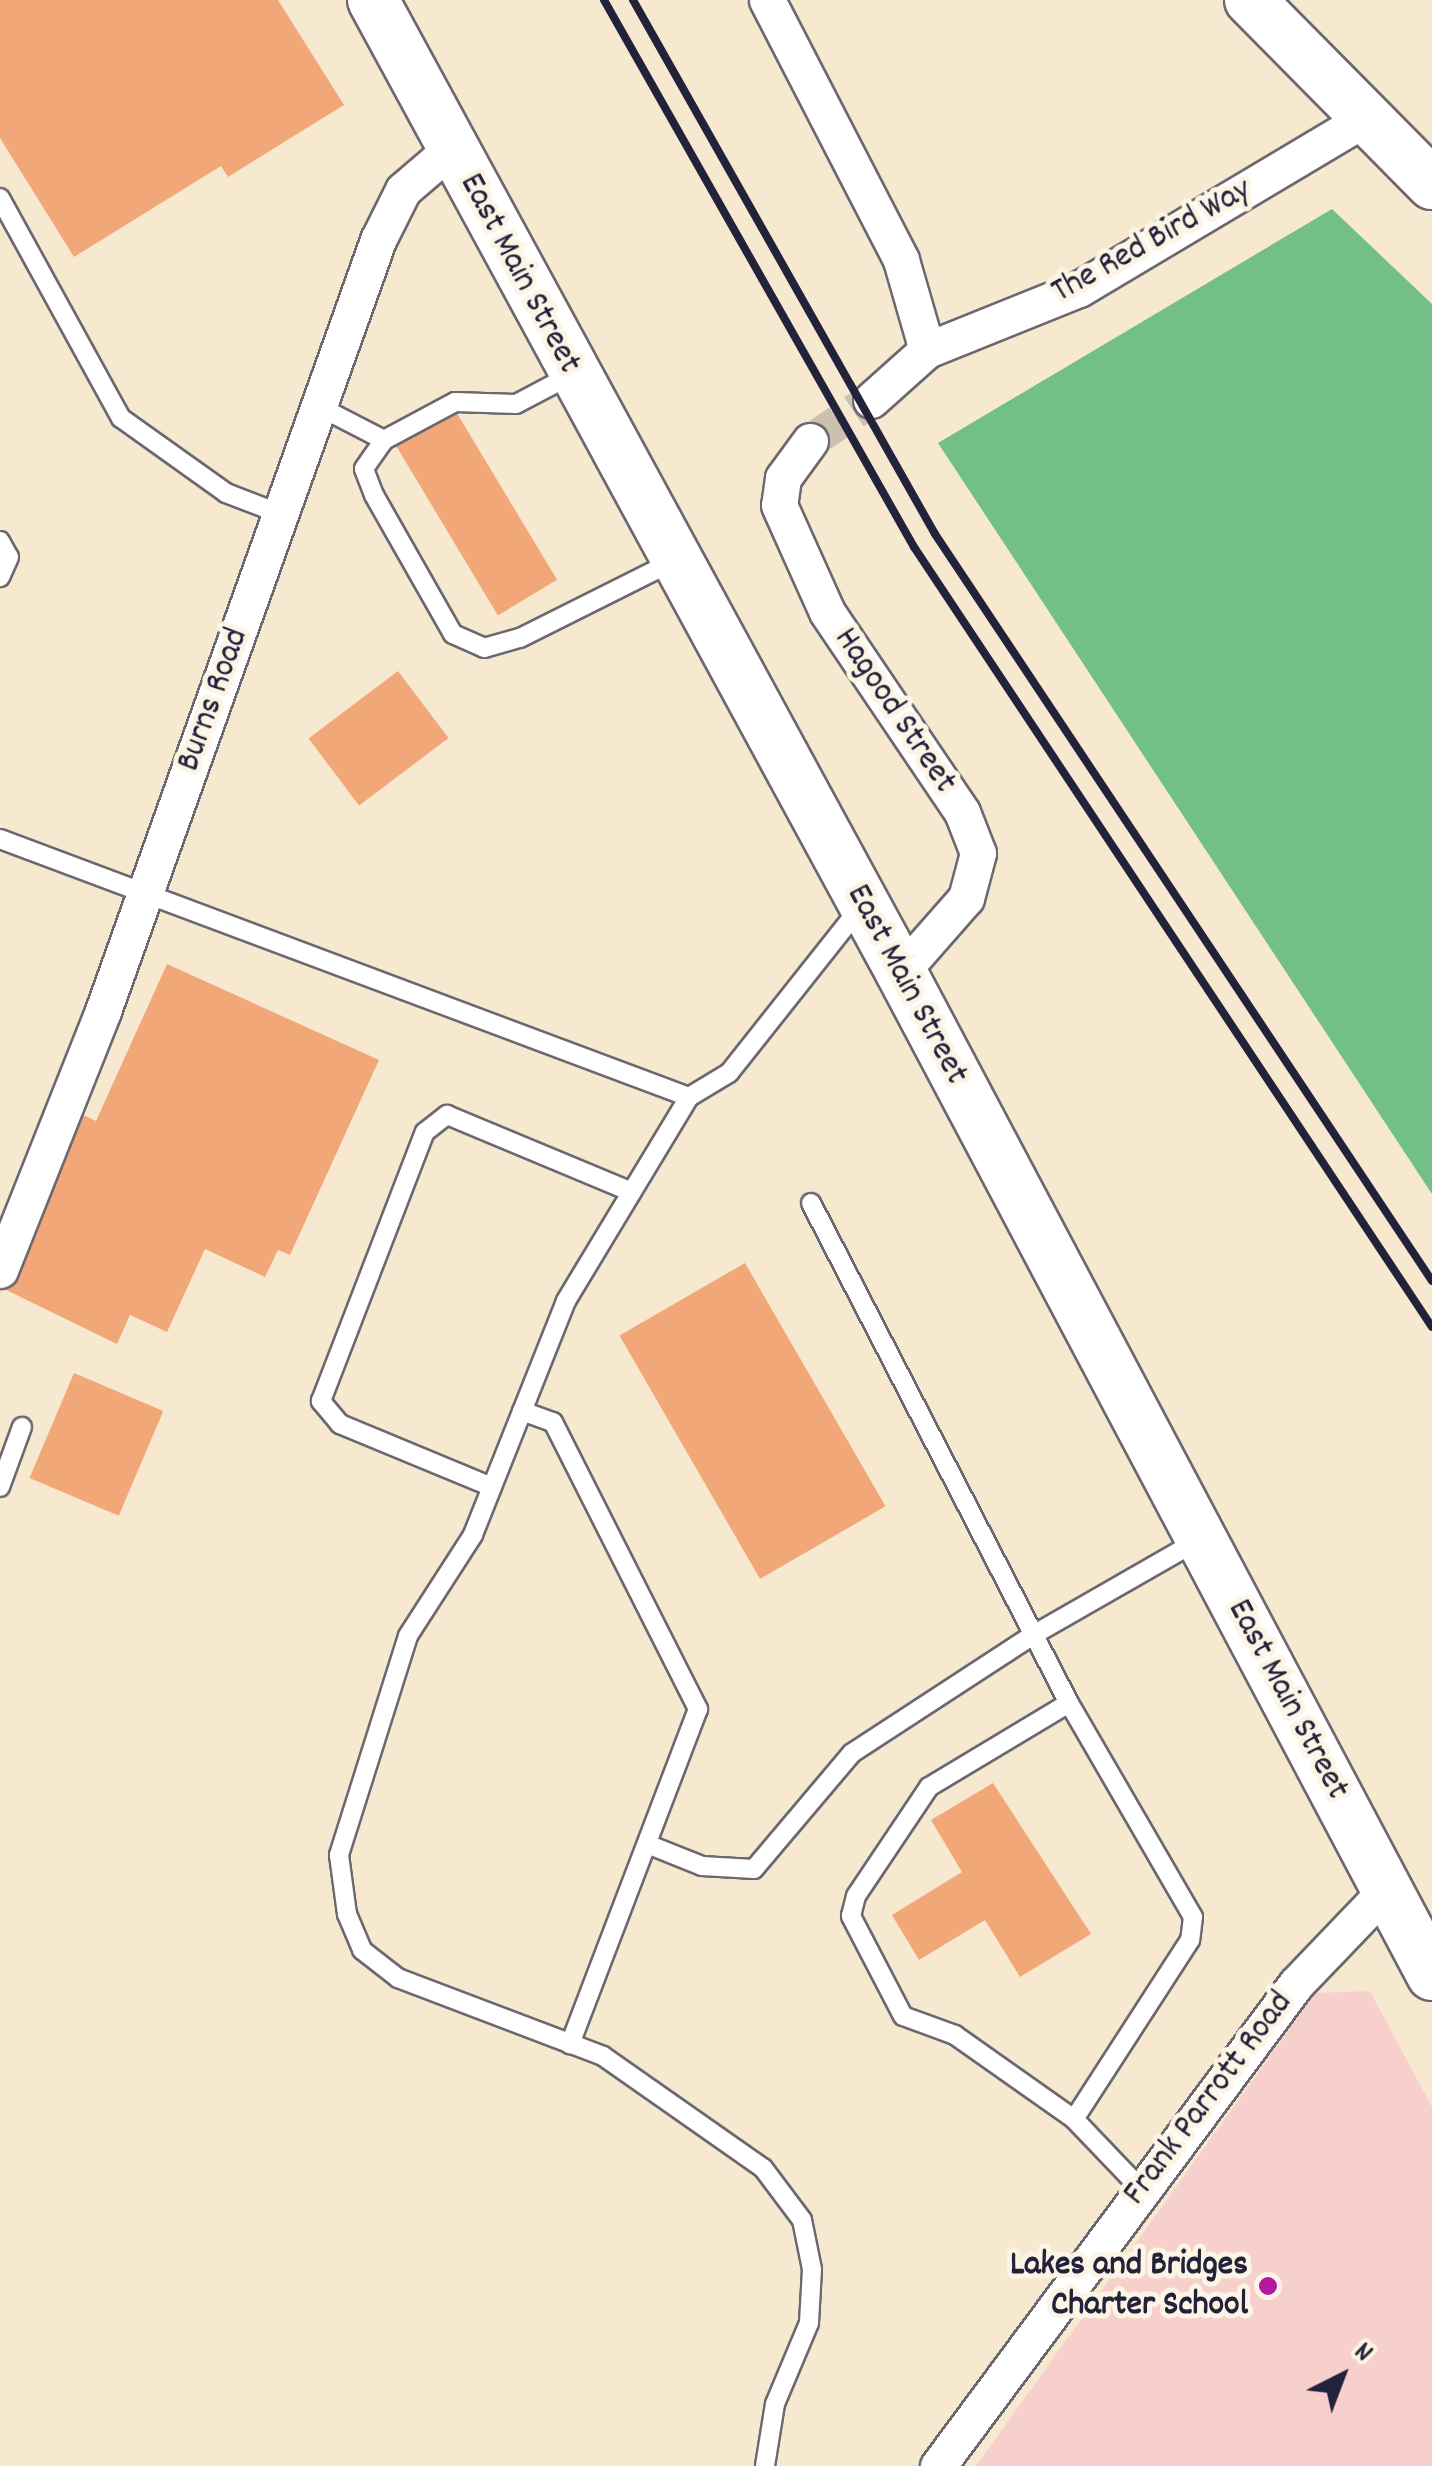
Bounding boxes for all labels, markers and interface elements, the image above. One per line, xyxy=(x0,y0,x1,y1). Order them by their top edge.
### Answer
street label: East Main Street xyxy=(449,167,589,381)
street label: The Red Bird Way xyxy=(1045,170,1259,314)
street label: Hagood Street xyxy=(823,620,965,802)
street label: Burns Road xyxy=(169,623,259,777)
street label: East Main Street xyxy=(836,878,976,1092)
street label: East Main Street xyxy=(1217,1593,1357,1807)
street label: Frank Parrott Road xyxy=(1115,1984,1303,2214)
place label: Lakes and Bridges Charter School xyxy=(1010,2245,1248,2327)
marker: Lakes and Bridges Charter School xyxy=(1257,2275,1279,2297)
north arrow xyxy=(1292,2326,1392,2426)
text: N xyxy=(1344,2334,1381,2373)

